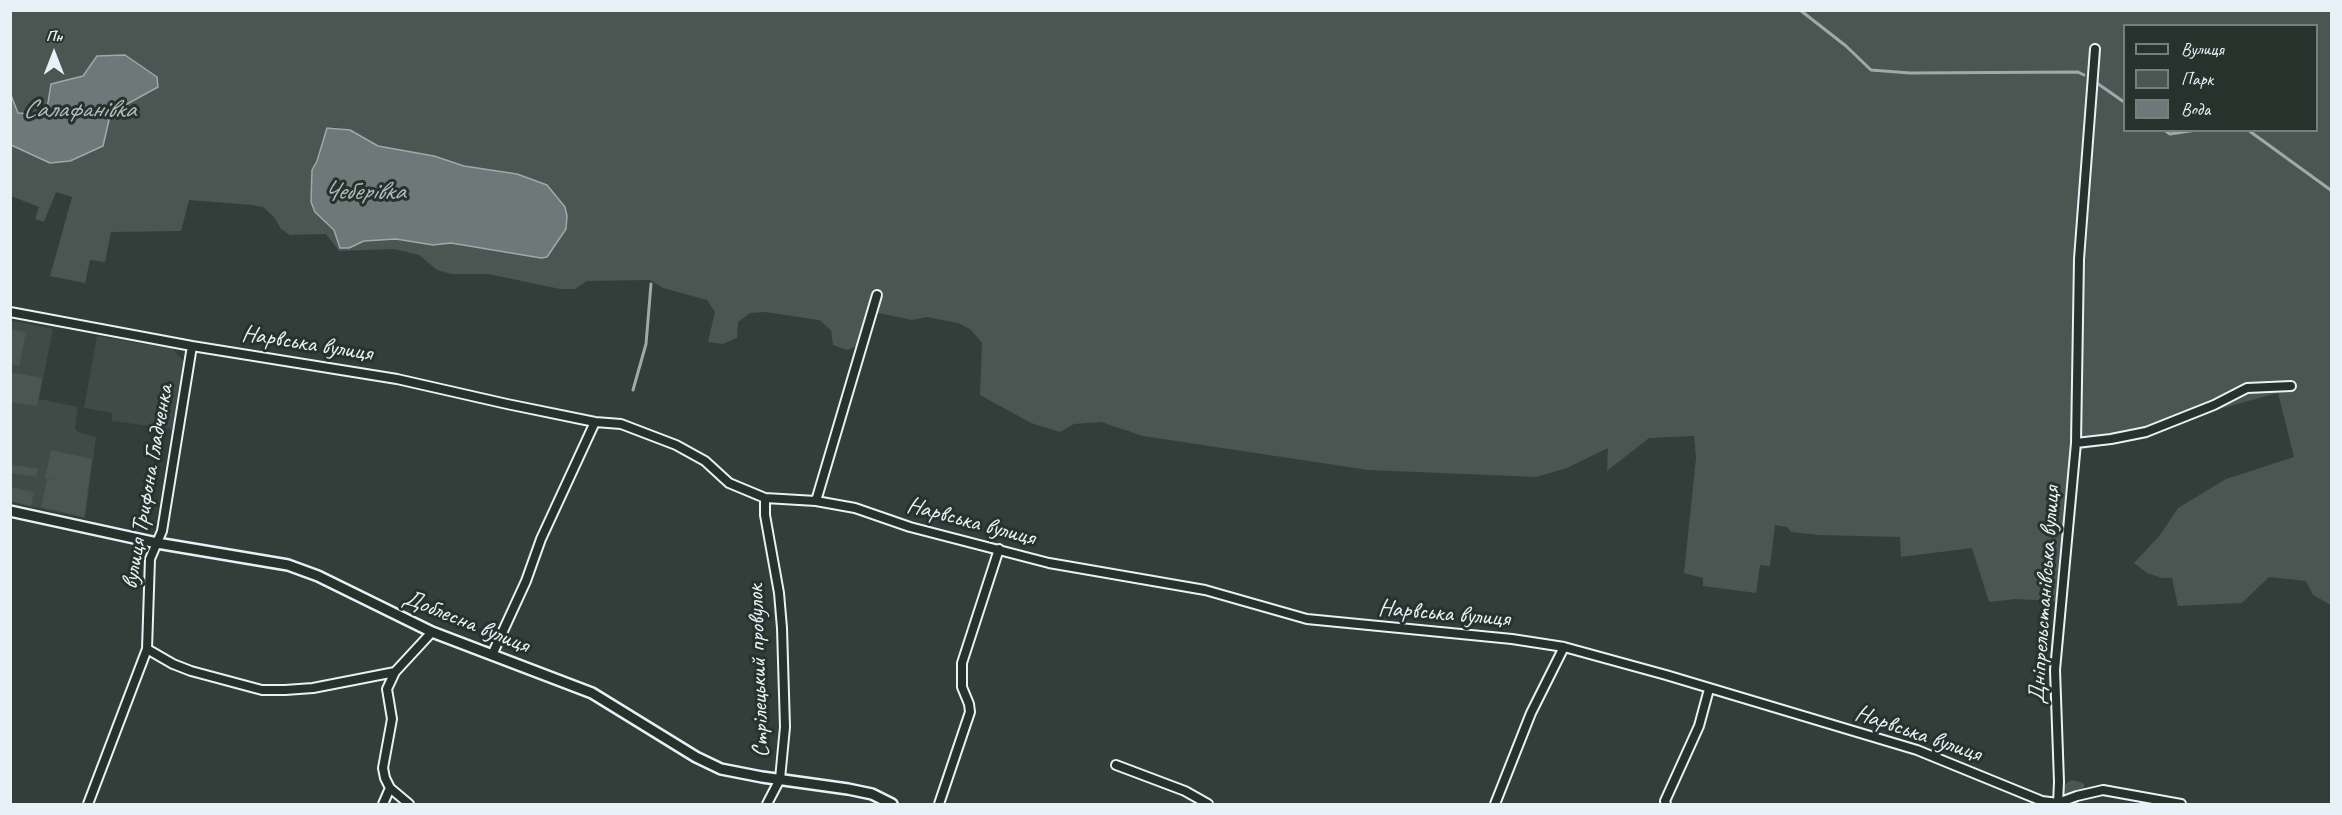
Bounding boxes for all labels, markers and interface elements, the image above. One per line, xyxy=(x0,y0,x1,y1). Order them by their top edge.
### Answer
north arrow xyxy=(24,24,84,84)
legend xyxy=(2123,24,2318,132)
text: Пн xyxy=(46,26,62,46)
text: Вулиця xyxy=(2181,38,2224,60)
text: Парк xyxy=(2181,68,2213,90)
water label: Салафанівка xyxy=(23,94,135,126)
text: Вода xyxy=(2181,98,2210,120)
water label: Чеберівка xyxy=(323,176,405,208)
street label: Нарвська вулиця xyxy=(240,319,374,369)
street label: вулиця Трифона Гладченка xyxy=(116,383,180,591)
street label: Дніпрельстанівська вулиця xyxy=(2023,485,2067,705)
street label: Нарвська вулиця xyxy=(904,491,1038,553)
street label: Доблесна вулиця xyxy=(399,584,533,660)
street label: Стрілецький провулок xyxy=(742,584,776,758)
street label: Нарвська вулиця xyxy=(1377,594,1511,634)
street label: Нарвська вулиця xyxy=(1851,699,1985,769)

